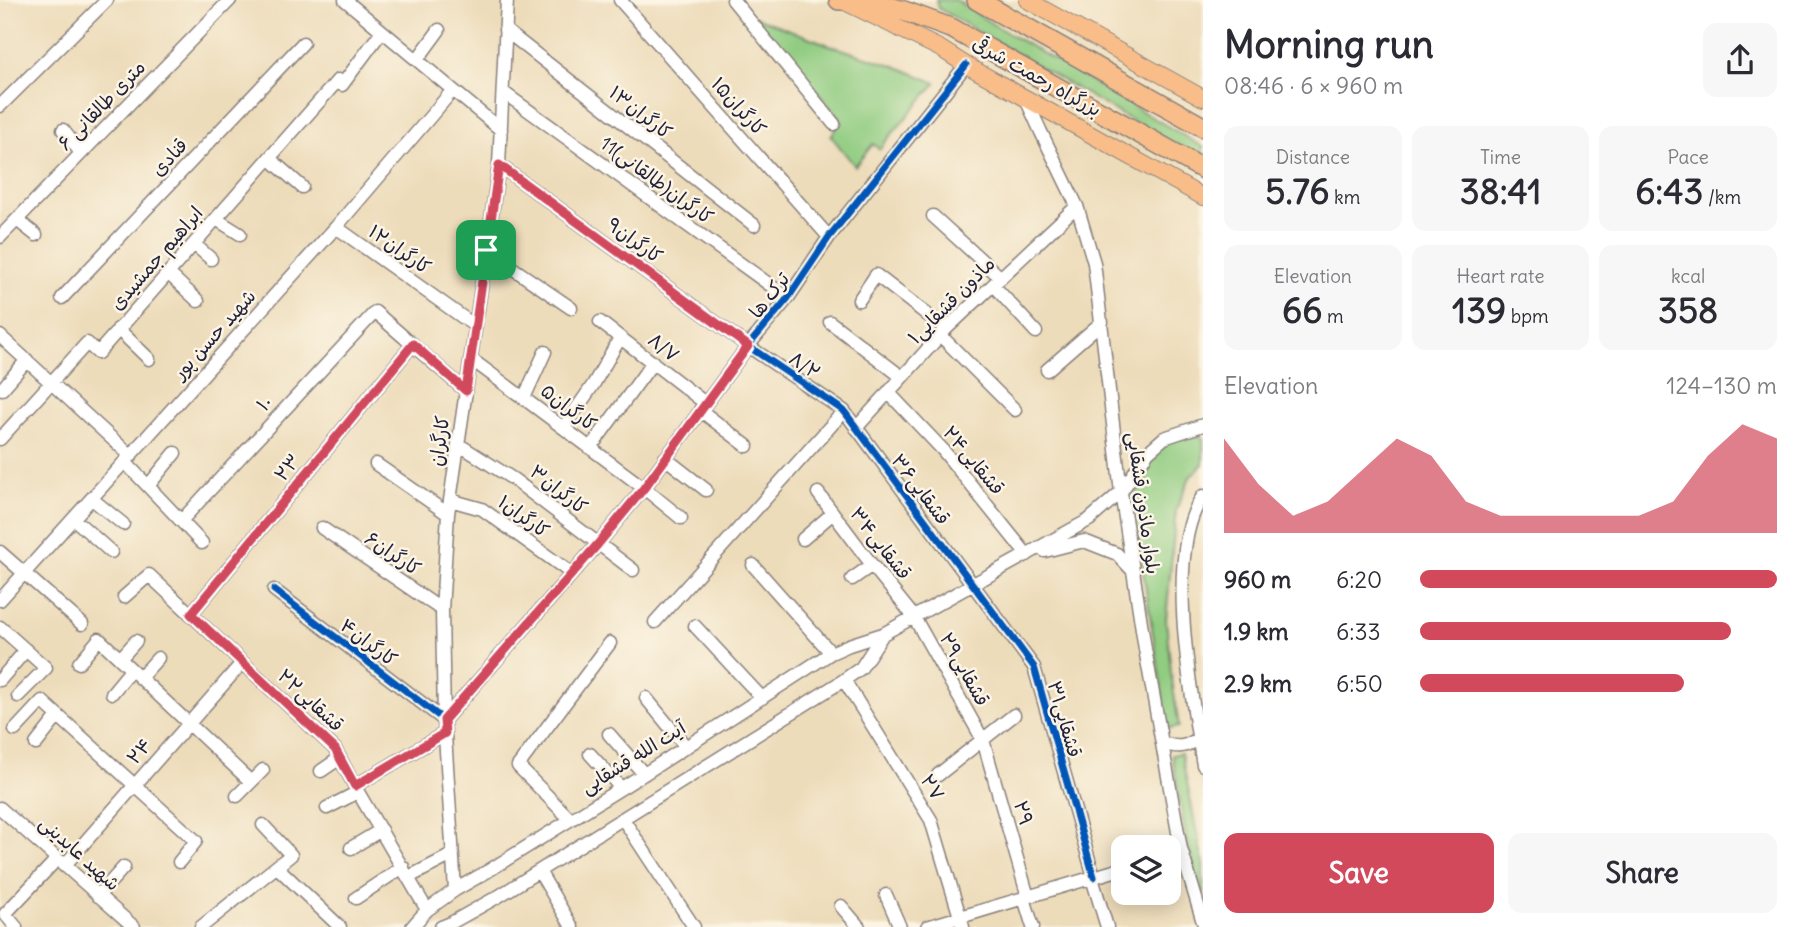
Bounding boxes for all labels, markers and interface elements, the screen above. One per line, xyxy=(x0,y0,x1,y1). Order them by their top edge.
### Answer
text: Morning run xyxy=(1224,21,1434,68)
button: share xyxy=(1703,23,1777,97)
street label: بزرگراه رحمت شرقی xyxy=(968,31,1106,121)
street label: ۶ متری طالقانی xyxy=(52,55,151,156)
text: 08:46 · 6 × 960 m xyxy=(1224,71,1403,100)
street label: ۱۵کارگران xyxy=(706,72,772,140)
street label: کارگران۱۳ xyxy=(605,80,677,144)
street label: 11کارگران(طالقانی) xyxy=(595,131,718,230)
street label: قنادی xyxy=(146,133,192,181)
text: Distance xyxy=(1276,145,1350,169)
text: Time xyxy=(1480,145,1521,169)
text: Pace xyxy=(1668,145,1709,169)
text: 5.76 xyxy=(1265,169,1330,213)
text: 38:41 xyxy=(1460,169,1541,213)
text: 6:43 xyxy=(1635,169,1703,213)
text: km xyxy=(1330,185,1360,209)
text: /km xyxy=(1703,185,1741,209)
street label: ابراهیم جمشیدی xyxy=(104,201,210,317)
street label: کارگران۹ xyxy=(603,212,667,268)
street label: ۱۲کارگران xyxy=(364,219,436,279)
pin xyxy=(456,220,516,280)
icon: arrive xyxy=(467,231,505,269)
street label: ماذون قشقایی۱ xyxy=(902,251,1000,349)
text: Elevation xyxy=(1274,264,1352,288)
text: Heart rate xyxy=(1456,264,1545,288)
text: kcal xyxy=(1671,264,1705,288)
street label: ترک ها xyxy=(744,267,795,323)
street label: شهید حسن پور xyxy=(166,284,261,386)
text: 66 xyxy=(1282,288,1322,332)
text: 139 xyxy=(1452,288,1506,332)
text: 358 xyxy=(1658,288,1718,332)
text: m xyxy=(1322,304,1344,328)
text: bpm xyxy=(1506,304,1549,328)
street label: ۸/۷ xyxy=(643,327,685,367)
street label: ۸/۲ xyxy=(785,346,825,384)
text: Elevation xyxy=(1224,371,1318,400)
text: 124–130 m xyxy=(1666,371,1777,400)
street label: کارگران۵ xyxy=(536,378,602,436)
street label: ۱۰ xyxy=(251,390,277,416)
street label: کارگران xyxy=(424,414,454,468)
street label: قشقایی۲۴ xyxy=(937,421,1010,500)
street label: بلوار ماذون قشقایی xyxy=(1121,430,1166,576)
street label: ۲۳ xyxy=(269,448,305,486)
street label: قشقایی۳۶ xyxy=(886,449,955,530)
street label: کارگران۳ xyxy=(525,459,593,519)
street label: ۱کارگران xyxy=(494,489,554,543)
street label: قشقایی۳۴ xyxy=(844,502,917,585)
street label: ۶کارگران xyxy=(360,526,426,580)
text: 960 m xyxy=(1224,565,1291,594)
text: 6:20 xyxy=(1336,565,1382,594)
street label: کارگران۴ xyxy=(336,613,402,671)
text: 1.9 km xyxy=(1224,617,1289,646)
text: 6:33 xyxy=(1336,617,1381,646)
street label: قشقایی۲۹ xyxy=(934,628,995,711)
street label: ۲۲قشقایی xyxy=(272,663,349,737)
text: 2.9 km xyxy=(1224,669,1292,698)
text: 6:50 xyxy=(1336,669,1383,698)
street label: ۳۱قشقایی xyxy=(1042,678,1087,760)
street label: آیت الله قشقایی xyxy=(576,714,692,800)
street label: ۲۴ xyxy=(121,733,157,769)
street label: ۲۷ xyxy=(916,770,950,804)
street label: ۲۹ xyxy=(1009,798,1039,828)
street label: شهید عابدینی xyxy=(34,810,125,896)
button: Save xyxy=(1224,833,1494,913)
button: Share xyxy=(1508,833,1777,913)
map controls xyxy=(1111,835,1181,905)
button: layers xyxy=(1111,835,1181,905)

